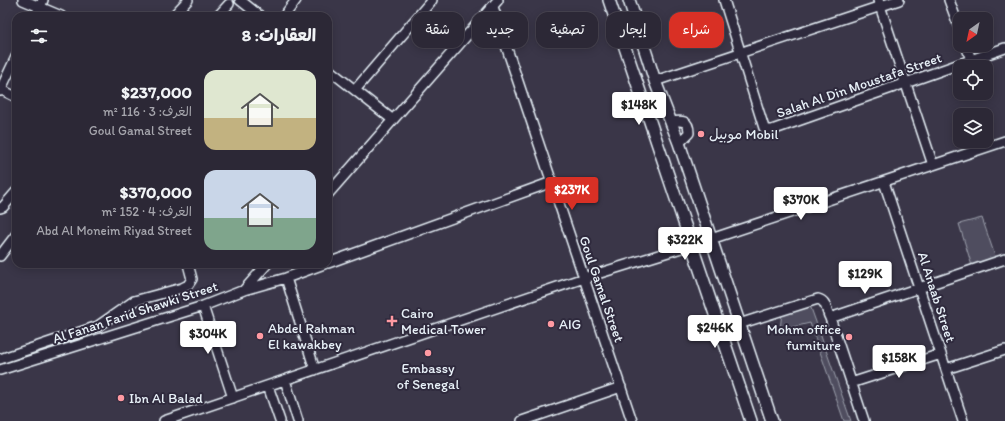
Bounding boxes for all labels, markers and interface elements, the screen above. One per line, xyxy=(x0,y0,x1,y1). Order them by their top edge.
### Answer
chip: شقة xyxy=(412,12,464,48)
chip: جديد xyxy=(472,12,528,48)
chip: تصفية xyxy=(536,12,598,48)
chip: إيجار xyxy=(606,12,661,48)
chip: شراء xyxy=(669,12,724,48)
north arrow xyxy=(953,12,993,52)
map controls xyxy=(953,12,993,148)
icon: filters xyxy=(28,25,50,47)
text: العقارات: 8 xyxy=(242,25,316,45)
street label: Salah Al Din Moustafa Street xyxy=(774,49,944,122)
button: locate xyxy=(953,60,993,100)
text: $237,000 xyxy=(121,82,192,102)
icon: home xyxy=(236,86,284,134)
pin: $148K xyxy=(611,92,667,126)
text: $148K xyxy=(621,97,657,112)
text: الغرف: 3 · 116 m² xyxy=(103,104,192,119)
button: layers xyxy=(953,108,993,148)
text: Goul Gamal Street xyxy=(89,123,192,138)
place label: موبيل Mobil xyxy=(709,126,778,143)
marker: موبيل Mobil xyxy=(696,129,706,139)
pin: $237K xyxy=(544,177,600,211)
text: $370,000 xyxy=(120,182,192,202)
text: $237K xyxy=(554,182,590,197)
icon: home xyxy=(236,186,284,234)
pin: $370K xyxy=(773,187,829,221)
text: $370K xyxy=(783,192,819,207)
text: الغرف: 4 · 152 m² xyxy=(101,204,192,219)
text: Abd Al Moneim Riyad Street xyxy=(37,223,192,238)
pin: $322K xyxy=(657,227,713,261)
text: $322K xyxy=(667,232,703,247)
street label: Goul Gamal Street xyxy=(575,234,628,345)
street label: Al Anaab Street xyxy=(914,250,959,345)
pin: $129K xyxy=(837,261,893,295)
text: $129K xyxy=(848,266,882,281)
street label: Al Fanan Farid Shawki Street xyxy=(50,278,220,347)
place label: Cairo Medical Tower xyxy=(401,305,487,338)
marker: Cairo Medical Tower xyxy=(386,315,398,327)
pin: $246K xyxy=(687,315,743,349)
place label: AIG xyxy=(559,316,581,333)
marker: AIG xyxy=(546,319,556,329)
place label: Abdel Rahman El kawakbey xyxy=(268,320,355,353)
text: $246K xyxy=(697,320,733,335)
pin: $304K xyxy=(180,321,236,355)
place label: Mohm office furniture xyxy=(767,321,841,354)
text: $304K xyxy=(189,326,227,341)
marker: Abdel Rahman El kawakbey xyxy=(255,331,265,341)
marker: Mohm office furniture xyxy=(844,332,854,342)
pin: $158K xyxy=(871,345,927,379)
marker: Embassy of Senegal xyxy=(423,348,433,358)
text: $158K xyxy=(882,350,916,365)
place label: Embassy of Senegal xyxy=(397,360,459,393)
place label: Ibn Al Balad xyxy=(129,390,203,407)
marker: Ibn Al Balad xyxy=(116,393,126,403)

